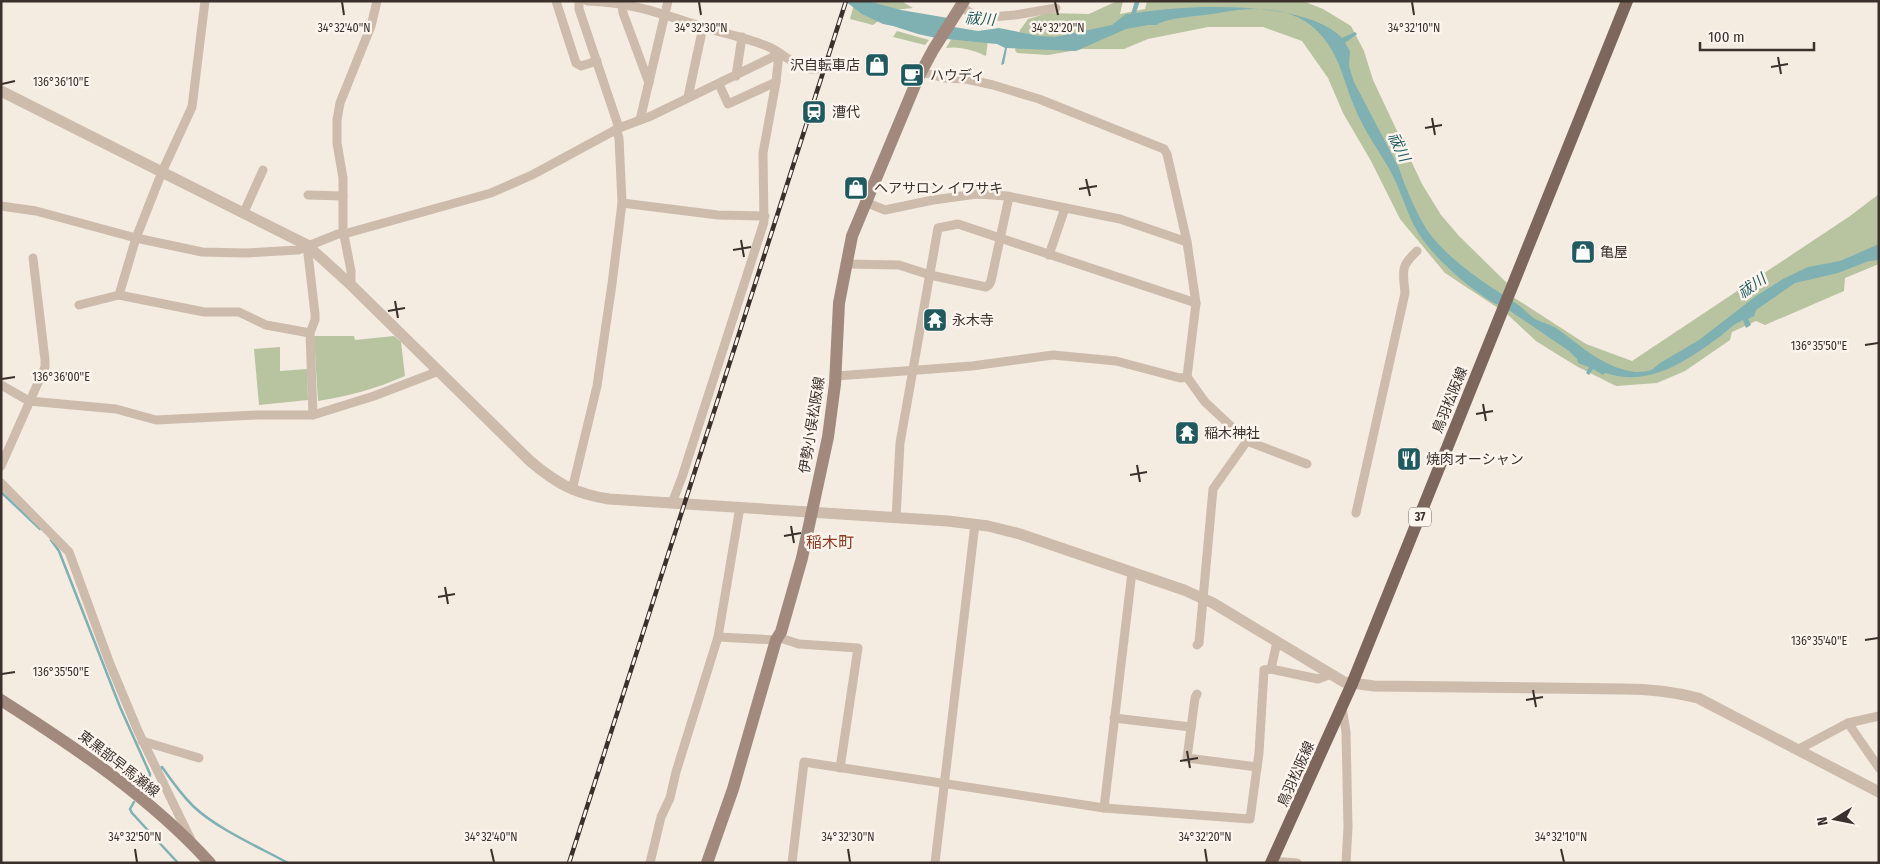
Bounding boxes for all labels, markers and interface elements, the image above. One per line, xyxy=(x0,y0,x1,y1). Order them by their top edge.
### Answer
water label: 祓川 xyxy=(964,9,998,29)
scale bar xyxy=(1700,20,1814,52)
text: 34°32'40"N xyxy=(317,21,371,35)
text: 34°32'30"N xyxy=(674,21,728,35)
text: 34°32'20"N xyxy=(1031,21,1085,35)
text: 34°32'10"N xyxy=(1388,21,1440,35)
text: 100 m xyxy=(1708,28,1745,46)
shop icon: 沢自転車店 xyxy=(864,52,890,78)
place label: 沢自転車店 xyxy=(790,57,860,74)
cafe icon: ハウディ xyxy=(899,62,925,88)
place label: ハウディ xyxy=(930,67,985,84)
text: 136°36'10"E xyxy=(33,75,89,89)
station icon: 漕代 xyxy=(801,99,827,125)
place label: 漕代 xyxy=(832,104,860,121)
water label: 祓川 xyxy=(1384,130,1415,166)
shop icon: ヘアサロン イワサキ xyxy=(843,175,869,201)
place label: ヘアサロン イワサキ xyxy=(874,180,1003,197)
shop icon: 亀屋 xyxy=(1570,239,1596,265)
place label: 亀屋 xyxy=(1600,244,1628,261)
water label: 祓川 xyxy=(1735,269,1771,302)
temple icon: 永木寺 xyxy=(922,307,948,333)
place label: 永木寺 xyxy=(952,312,994,329)
text: 136°35'50"E xyxy=(1791,339,1848,353)
street label: 鳥羽松阪線 xyxy=(1429,364,1471,436)
text: 136°36'00"E xyxy=(32,370,90,384)
street label: 伊勢小俣松阪線 xyxy=(796,375,828,475)
temple icon: 稲木神社 xyxy=(1174,420,1200,446)
place label: 稲木神社 xyxy=(1204,425,1260,442)
restaurant icon: 焼肉オーシャン xyxy=(1396,446,1422,472)
place label: 焼肉オーシャン xyxy=(1426,451,1524,468)
road number: 37 xyxy=(1409,508,1431,526)
district label: 稲木町 xyxy=(806,533,854,552)
text: 136°35'40"E xyxy=(1791,634,1847,648)
text: 136°35'50"E xyxy=(33,665,90,679)
street label: 東黒部早馬瀬線 xyxy=(75,727,163,801)
street label: 鳥羽松阪線 xyxy=(1274,739,1318,809)
north arrow xyxy=(1810,794,1860,844)
text: N xyxy=(1814,816,1832,827)
text: 34°32'50"N xyxy=(108,830,162,844)
text: 34°32'40"N xyxy=(464,830,518,844)
text: 34°32'30"N xyxy=(821,830,875,844)
text: 34°32'20"N xyxy=(1178,830,1232,844)
text: 34°32'10"N xyxy=(1535,830,1587,844)

